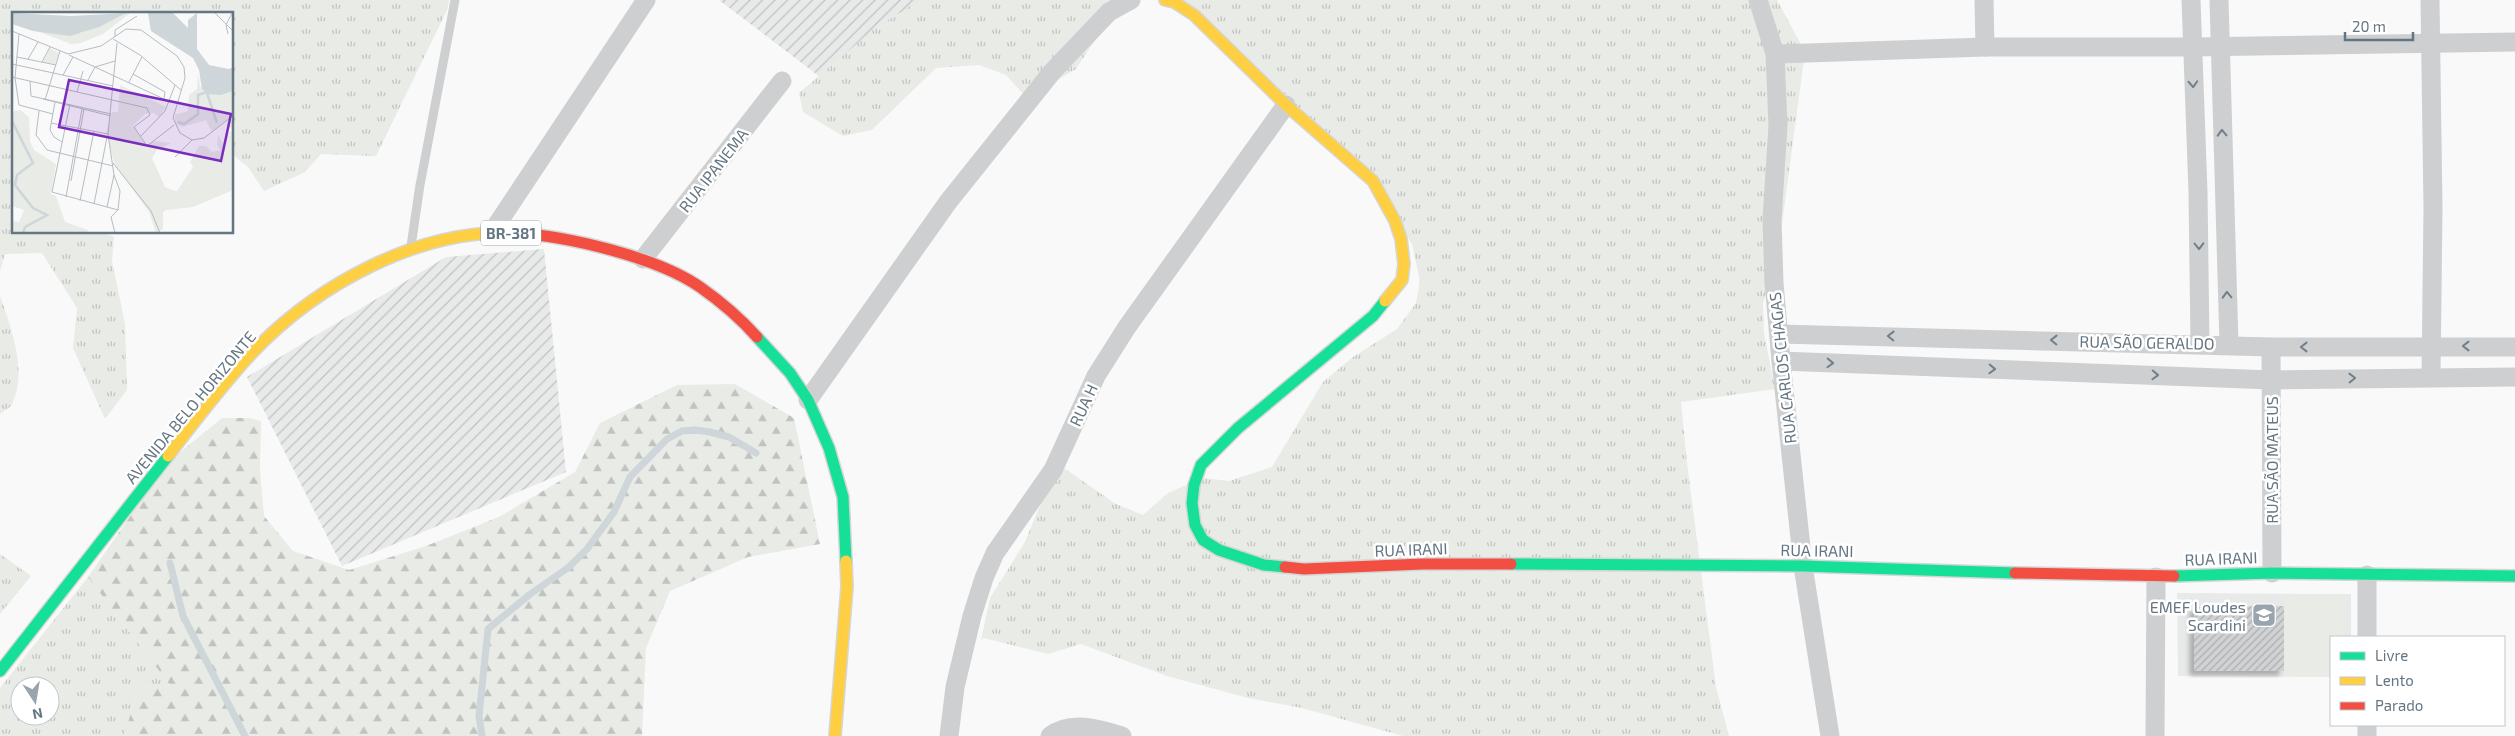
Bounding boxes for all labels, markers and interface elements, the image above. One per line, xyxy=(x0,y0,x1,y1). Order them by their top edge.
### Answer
scale bar xyxy=(2345,10,2412,42)
inset map xyxy=(12,12,234,234)
text: 20 m xyxy=(2352,17,2386,35)
one-way arrow xyxy=(2188,80,2199,88)
street label: RUA IPANEMA xyxy=(674,124,752,216)
one-way arrow xyxy=(2217,129,2228,137)
road number: BR-381 xyxy=(481,220,541,246)
one-way arrow xyxy=(2194,242,2204,250)
street label: RUA CARLOS CHAGAS xyxy=(1765,291,1799,445)
one-way arrow xyxy=(2222,291,2233,299)
street label: AVENIDA BELO HORIZONTE xyxy=(121,327,259,487)
one-way arrow xyxy=(1887,331,1895,342)
street label: RUA SÃO GERALDO xyxy=(2079,331,2215,353)
one-way arrow xyxy=(2050,335,2058,345)
one-way arrow xyxy=(2462,341,2470,351)
one-way arrow xyxy=(2300,342,2308,352)
one-way arrow xyxy=(1826,358,1834,369)
one-way arrow xyxy=(1988,364,1996,375)
one-way arrow xyxy=(2151,370,2159,381)
one-way arrow xyxy=(2348,373,2356,383)
street label: RUA H xyxy=(1065,381,1101,429)
street label: RUA SÃO MATEUS xyxy=(2262,396,2281,524)
street label: RUA IRANI xyxy=(1374,538,1448,560)
street label: RUA IRANI xyxy=(1780,540,1854,560)
street label: RUA IRANI xyxy=(2184,547,2258,569)
place label: EMEF Loudes Scardini xyxy=(2150,597,2246,634)
school or university icon: EMEF Loudes Scardini xyxy=(2251,602,2277,628)
legend xyxy=(2330,636,2505,726)
text: Livre xyxy=(2375,646,2408,664)
text: Lento xyxy=(2375,671,2414,689)
north arrow xyxy=(10,676,60,726)
text: Parado xyxy=(2375,696,2423,714)
text: N xyxy=(31,705,45,724)

